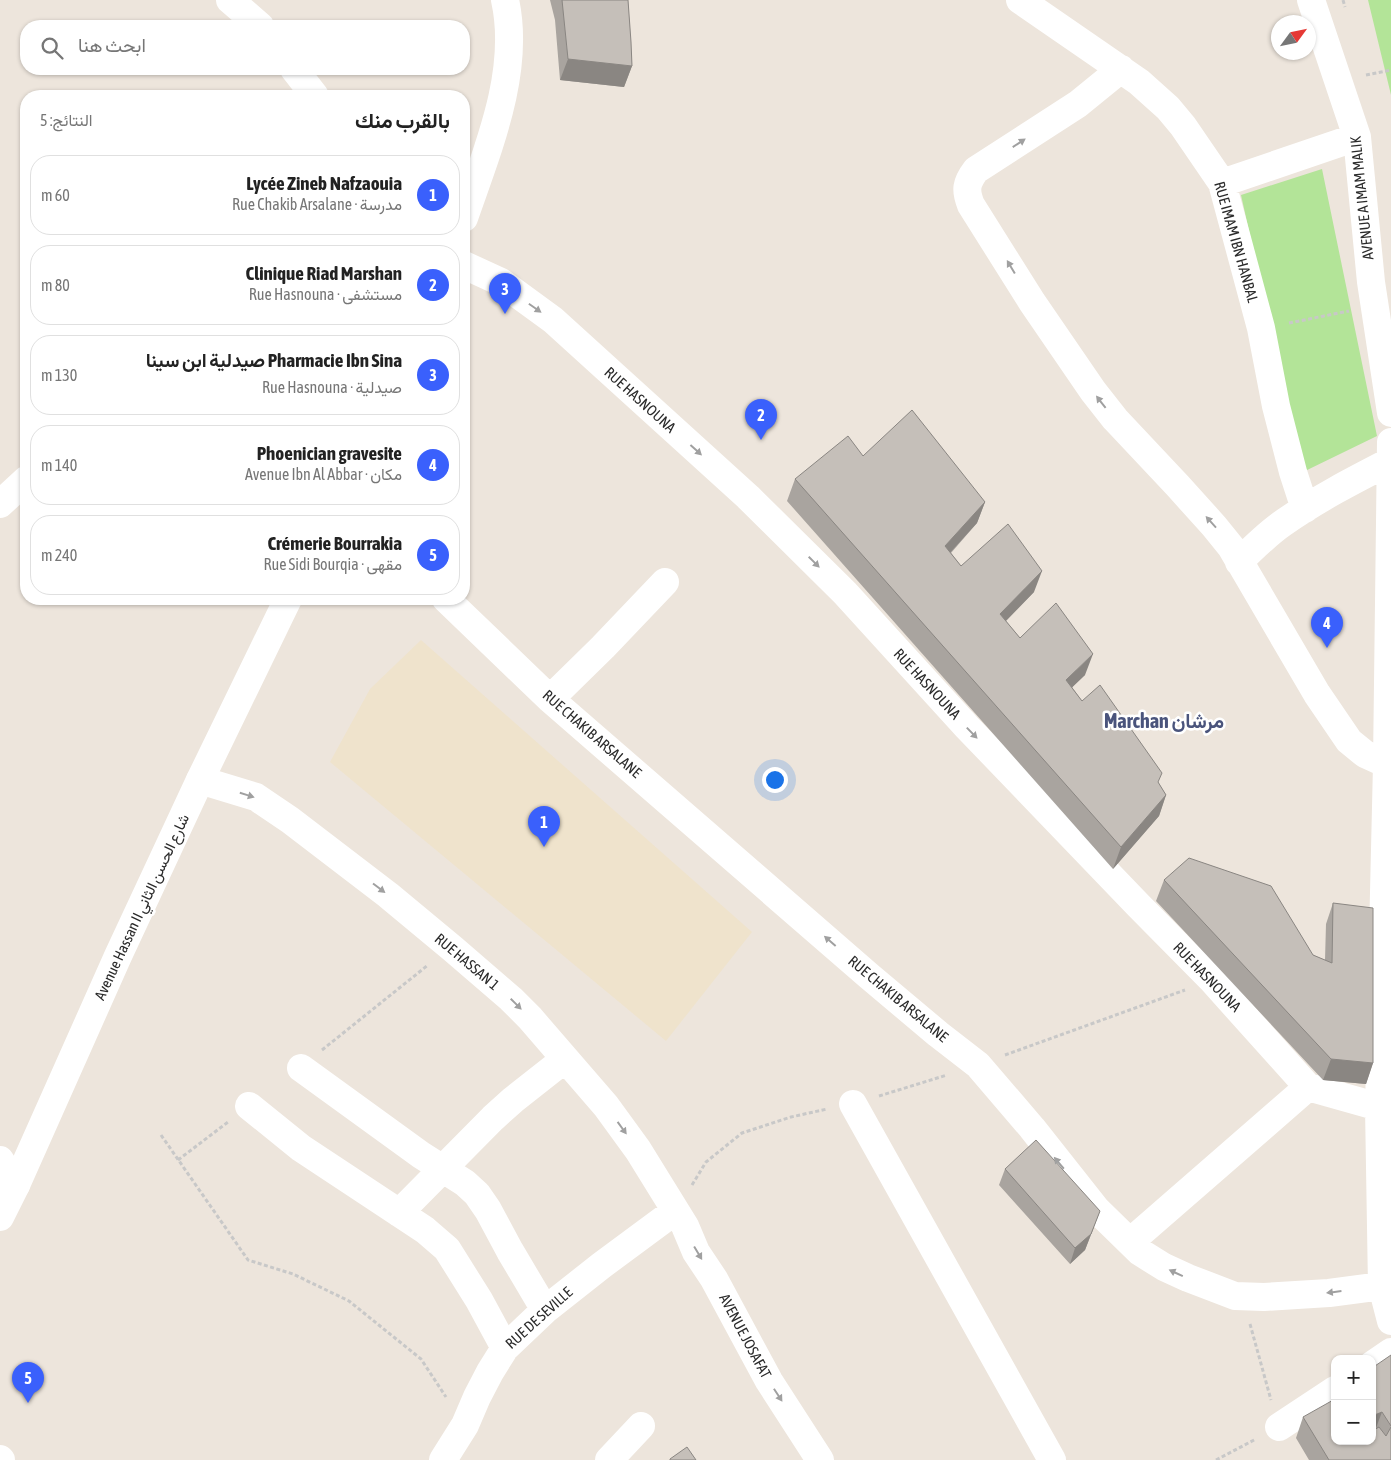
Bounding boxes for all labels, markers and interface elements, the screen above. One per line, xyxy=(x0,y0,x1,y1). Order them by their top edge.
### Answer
north arrow xyxy=(1271,15,1316,60)
search box xyxy=(20,20,470,75)
icon: search xyxy=(38,34,66,62)
text: ابحث هنا xyxy=(78,34,146,56)
text: بالقرب منك xyxy=(355,108,450,132)
text: النتائج: 5 xyxy=(40,111,93,129)
street label: AVENUE A IMAM MALIK xyxy=(1346,135,1376,261)
one-way arrow xyxy=(1012,138,1025,148)
text: Lycée Zineb Nafzaouia xyxy=(246,172,402,194)
street label: RUE IMAM IBN HANBAL xyxy=(1211,179,1262,305)
text: 60 m xyxy=(41,186,70,204)
text: 1 xyxy=(429,186,437,204)
text: مدرسة · Rue Chakib Arsalane xyxy=(232,195,402,213)
one-way arrow xyxy=(1006,261,1015,274)
text: Clinique Riad Marshan xyxy=(246,262,402,284)
pin: 3 xyxy=(489,273,521,314)
text: 80 m xyxy=(41,276,70,294)
text: 2 xyxy=(429,276,437,294)
text: مستشفى · Rue Hasnouna xyxy=(249,285,402,303)
one-way arrow xyxy=(528,303,542,313)
text: Pharmacie Ibn Sina صيدلية ابن سينا xyxy=(146,349,402,371)
street label: RUE HASNOUNA xyxy=(601,363,680,436)
text: 130 m xyxy=(41,366,77,384)
text: 3 xyxy=(429,366,437,384)
text: صيدلية · Rue Hasnouna xyxy=(262,378,402,396)
one-way arrow xyxy=(1096,396,1107,409)
pin: 2 xyxy=(745,399,777,440)
text: Phoenician gravesite xyxy=(257,442,402,464)
one-way arrow xyxy=(689,445,702,456)
text: 140 m xyxy=(41,456,77,474)
text: 4 xyxy=(429,456,437,474)
text: مكان · Avenue Ibn Al Abbar xyxy=(245,465,402,483)
one-way arrow xyxy=(1205,517,1217,529)
text: Crémerie Bourrakia xyxy=(267,532,402,554)
text: 240 m xyxy=(41,546,77,564)
text: 5 xyxy=(429,546,437,564)
text: مقهى · Rue Sidi Bourqia xyxy=(263,555,402,573)
one-way arrow xyxy=(808,556,820,568)
pin: 4 xyxy=(1311,607,1343,648)
street label: RUE HASNOUNA xyxy=(891,645,965,723)
street label: RUE CHAKIB ARSALANE xyxy=(540,686,645,781)
district label: Marchan مرشان xyxy=(1104,709,1224,734)
one-way arrow xyxy=(966,726,978,738)
your location xyxy=(762,767,788,793)
one-way arrow xyxy=(240,791,255,799)
pin: 1 xyxy=(528,806,560,847)
street label: Avenue Hassan II شارع الحسن الثاني xyxy=(91,811,197,1005)
one-way arrow xyxy=(372,883,386,893)
street label: RUE HASSAN 1 xyxy=(432,930,503,993)
one-way arrow xyxy=(823,936,836,947)
street label: RUE HASNOUNA xyxy=(1170,938,1245,1015)
street label: RUE CHAKIB ARSALANE xyxy=(845,952,952,1046)
one-way arrow xyxy=(510,998,522,1010)
one-way arrow xyxy=(616,1121,627,1134)
one-way arrow xyxy=(1053,1157,1065,1169)
one-way arrow xyxy=(694,1247,703,1260)
one-way arrow xyxy=(1169,1269,1183,1277)
street label: RUE DE SEVILLE xyxy=(502,1283,576,1352)
one-way arrow xyxy=(1326,1289,1342,1297)
street label: AVENUE JOSAFAT xyxy=(716,1291,775,1381)
map controls xyxy=(1331,1355,1376,1445)
button: + xyxy=(1331,1355,1376,1400)
pin: 5 xyxy=(12,1362,44,1403)
one-way arrow xyxy=(773,1388,783,1401)
button: − xyxy=(1331,1400,1376,1445)

